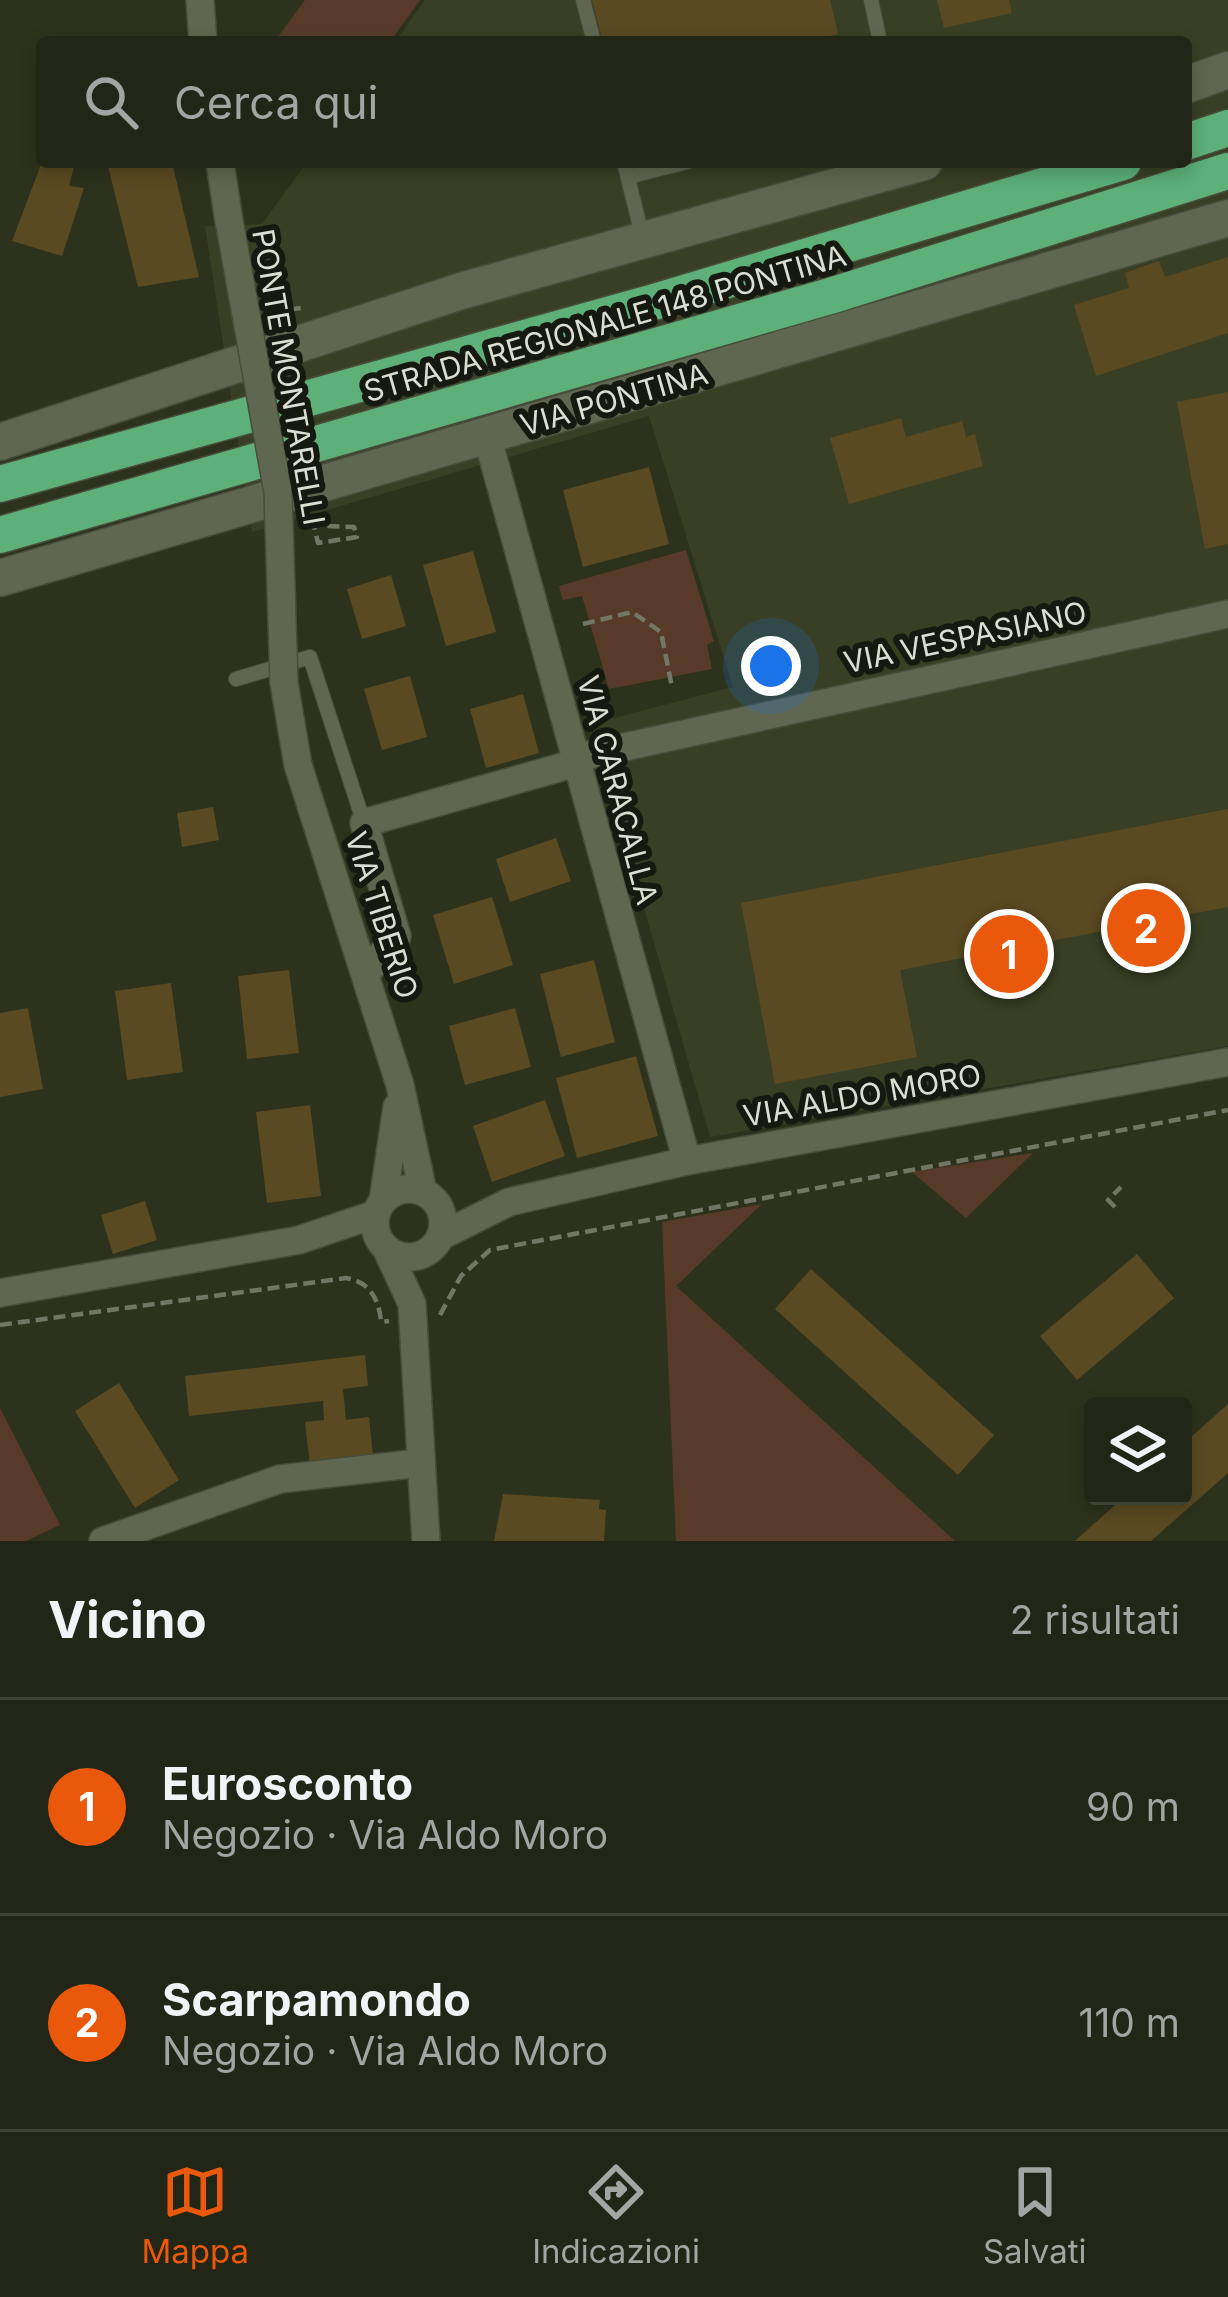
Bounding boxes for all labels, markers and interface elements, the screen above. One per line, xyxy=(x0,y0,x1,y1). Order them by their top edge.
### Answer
search box xyxy=(36,36,1192,168)
icon: search xyxy=(78,69,144,135)
text: Cerca qui xyxy=(174,75,378,130)
street label: PONTE MONTARELLI xyxy=(245,226,333,528)
street label: STRADA REGIONALE 148 PONTINA xyxy=(360,237,850,409)
street label: VIA PONTINA xyxy=(516,355,712,443)
street label: VIA VESPASIANO xyxy=(840,594,1090,680)
your location xyxy=(741,636,801,696)
street label: VIA CARACALLA xyxy=(570,672,666,908)
street label: VIA TIBERIO xyxy=(338,827,426,1003)
pin: 2 xyxy=(1107,883,1185,973)
pin: 1 xyxy=(970,909,1048,999)
street label: VIA ALDO MORO xyxy=(740,1056,984,1134)
map controls xyxy=(1084,1397,1192,1505)
button: layers xyxy=(1084,1397,1192,1505)
text: Vicino xyxy=(48,1589,207,1650)
text: 2 risultati xyxy=(1010,1596,1180,1643)
text: Eurosconto xyxy=(162,1756,413,1811)
text: 1 xyxy=(79,1783,95,1830)
text: 90 m xyxy=(1086,1783,1180,1830)
text: Negozio · Via Aldo Moro xyxy=(162,1811,608,1858)
text: Scarpamondo xyxy=(162,1972,471,2027)
text: 2 xyxy=(75,1999,99,2046)
text: 110 m xyxy=(1079,1999,1180,2046)
text: Negozio · Via Aldo Moro xyxy=(162,2027,608,2074)
tab: Mappa xyxy=(142,2159,249,2271)
tab: Indicazioni xyxy=(532,2159,700,2271)
tab: Salvati xyxy=(983,2159,1086,2271)

